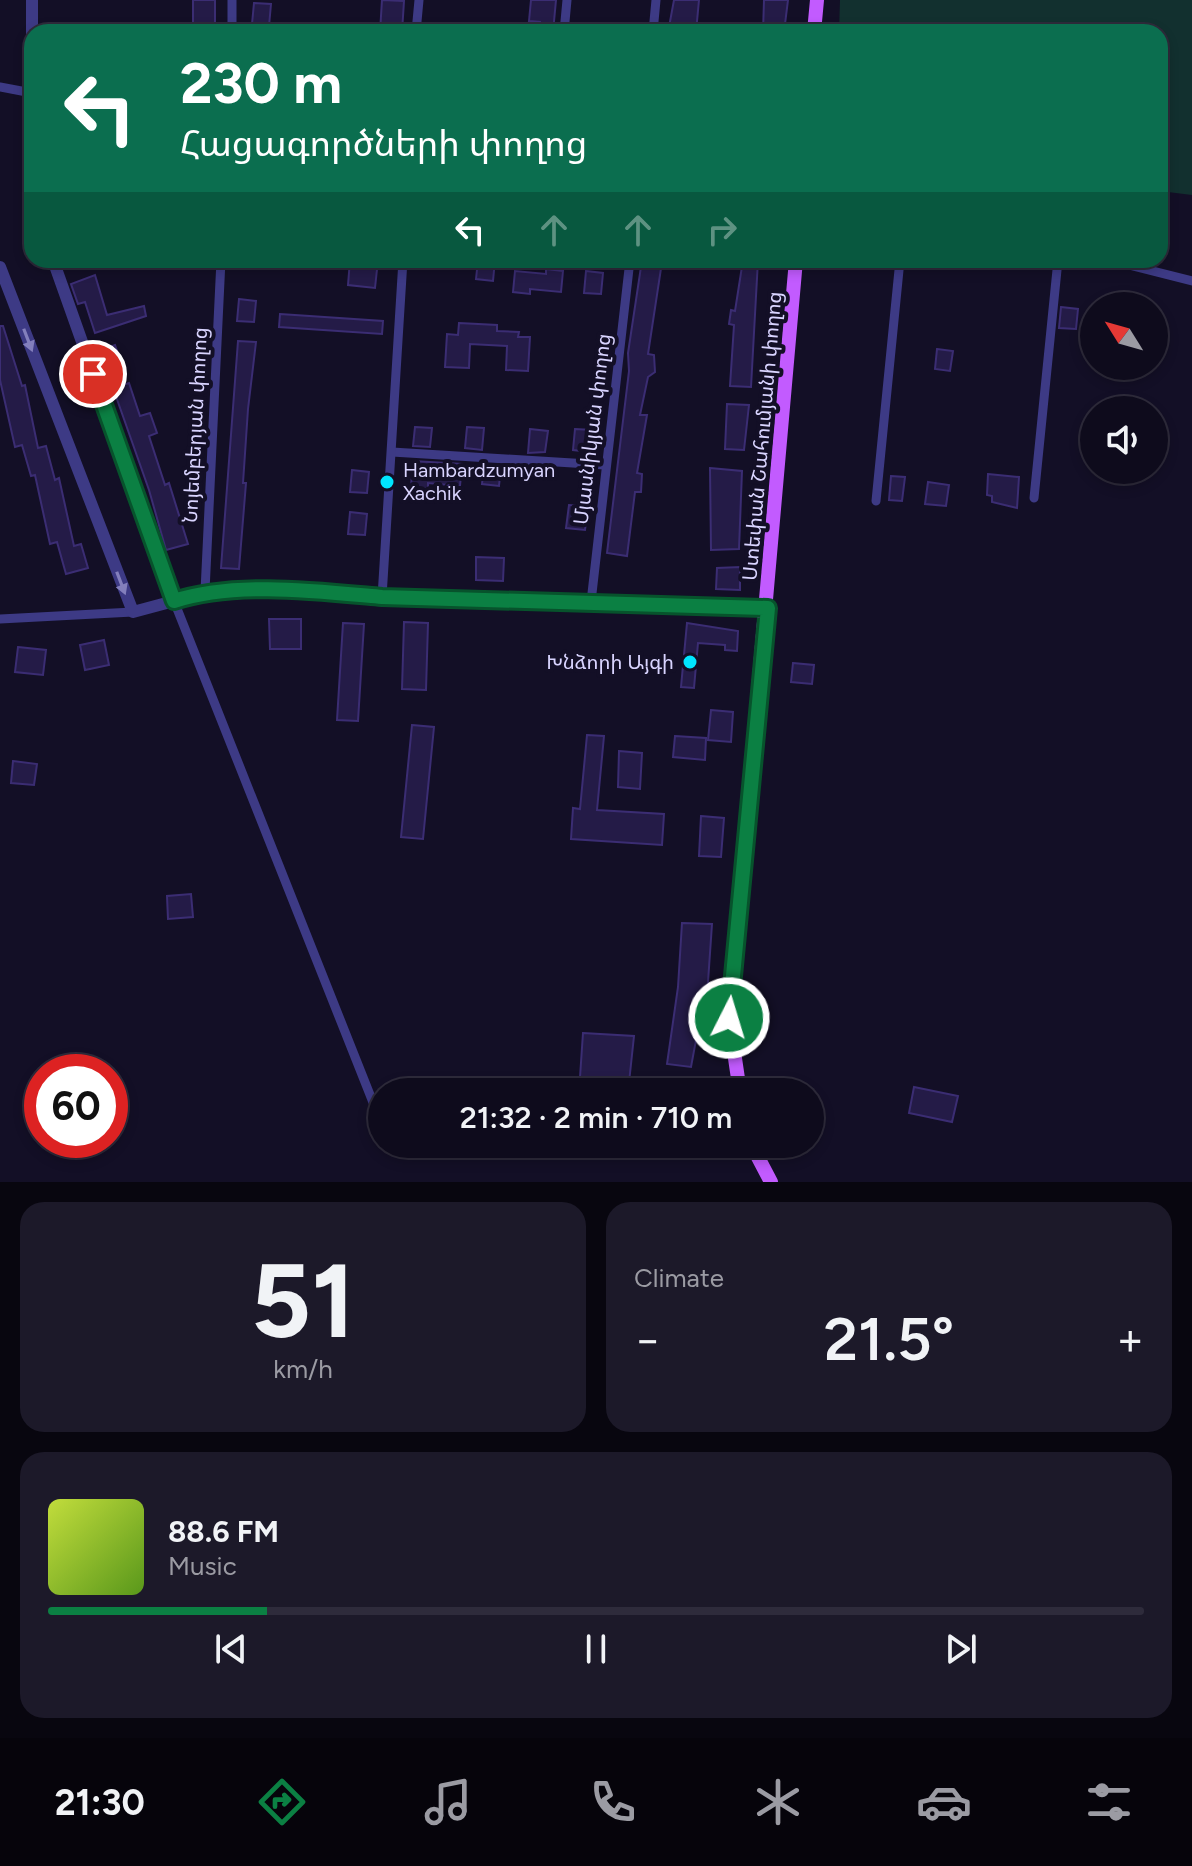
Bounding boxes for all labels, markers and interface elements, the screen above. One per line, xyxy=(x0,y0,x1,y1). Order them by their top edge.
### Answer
text: 230 m xyxy=(180,50,342,117)
icon: left xyxy=(48,56,152,160)
text: Հացագործների փողոց xyxy=(180,122,587,165)
icon: left xyxy=(448,208,492,252)
icon: ahead xyxy=(532,208,576,252)
icon: ahead xyxy=(616,208,660,252)
icon: right xyxy=(700,208,744,252)
street label: Ստեփան Շահումյանի փողոց xyxy=(737,290,787,582)
north arrow xyxy=(1080,292,1168,380)
map controls xyxy=(1080,292,1168,484)
street label: Նոյեմբերյան փողոց xyxy=(178,326,212,524)
one-way arrow xyxy=(22,328,35,352)
street label: Մյասնիկյան փողոց xyxy=(568,332,616,526)
pin xyxy=(59,340,127,408)
icon: arrive xyxy=(71,352,115,396)
button: sound xyxy=(1080,396,1168,484)
place label: Hambardzumyan Xachik xyxy=(403,458,555,505)
marker: Hambardzumyan Xachik xyxy=(378,473,396,491)
one-way arrow xyxy=(115,571,128,595)
place label: Խնձորի Այգի xyxy=(546,650,674,674)
marker: Խնձորի Այգի xyxy=(681,653,699,671)
position arrow xyxy=(687,976,771,1060)
speed limit sign: 60 xyxy=(24,1054,128,1158)
text: 21:32 · 2 min · 710 m xyxy=(460,1099,732,1136)
text: 51 xyxy=(251,1238,355,1363)
text: Climate xyxy=(634,1262,724,1294)
text: 21.5° xyxy=(824,1303,954,1375)
text: − xyxy=(634,1313,661,1366)
text: + xyxy=(1117,1313,1144,1366)
text: km/h xyxy=(273,1353,333,1385)
text: 88.6 FM xyxy=(168,1513,279,1550)
text: Music xyxy=(168,1550,237,1582)
icon: previous xyxy=(209,1627,253,1671)
icon: pause xyxy=(574,1627,618,1671)
icon: next xyxy=(939,1627,983,1671)
icon: directions xyxy=(254,1774,310,1830)
icon: music xyxy=(420,1774,476,1830)
icon: phone xyxy=(585,1774,641,1830)
icon: climate xyxy=(750,1774,806,1830)
icon: car xyxy=(916,1774,972,1830)
icon: filters xyxy=(1081,1774,1137,1830)
text: 21:30 xyxy=(55,1781,145,1824)

